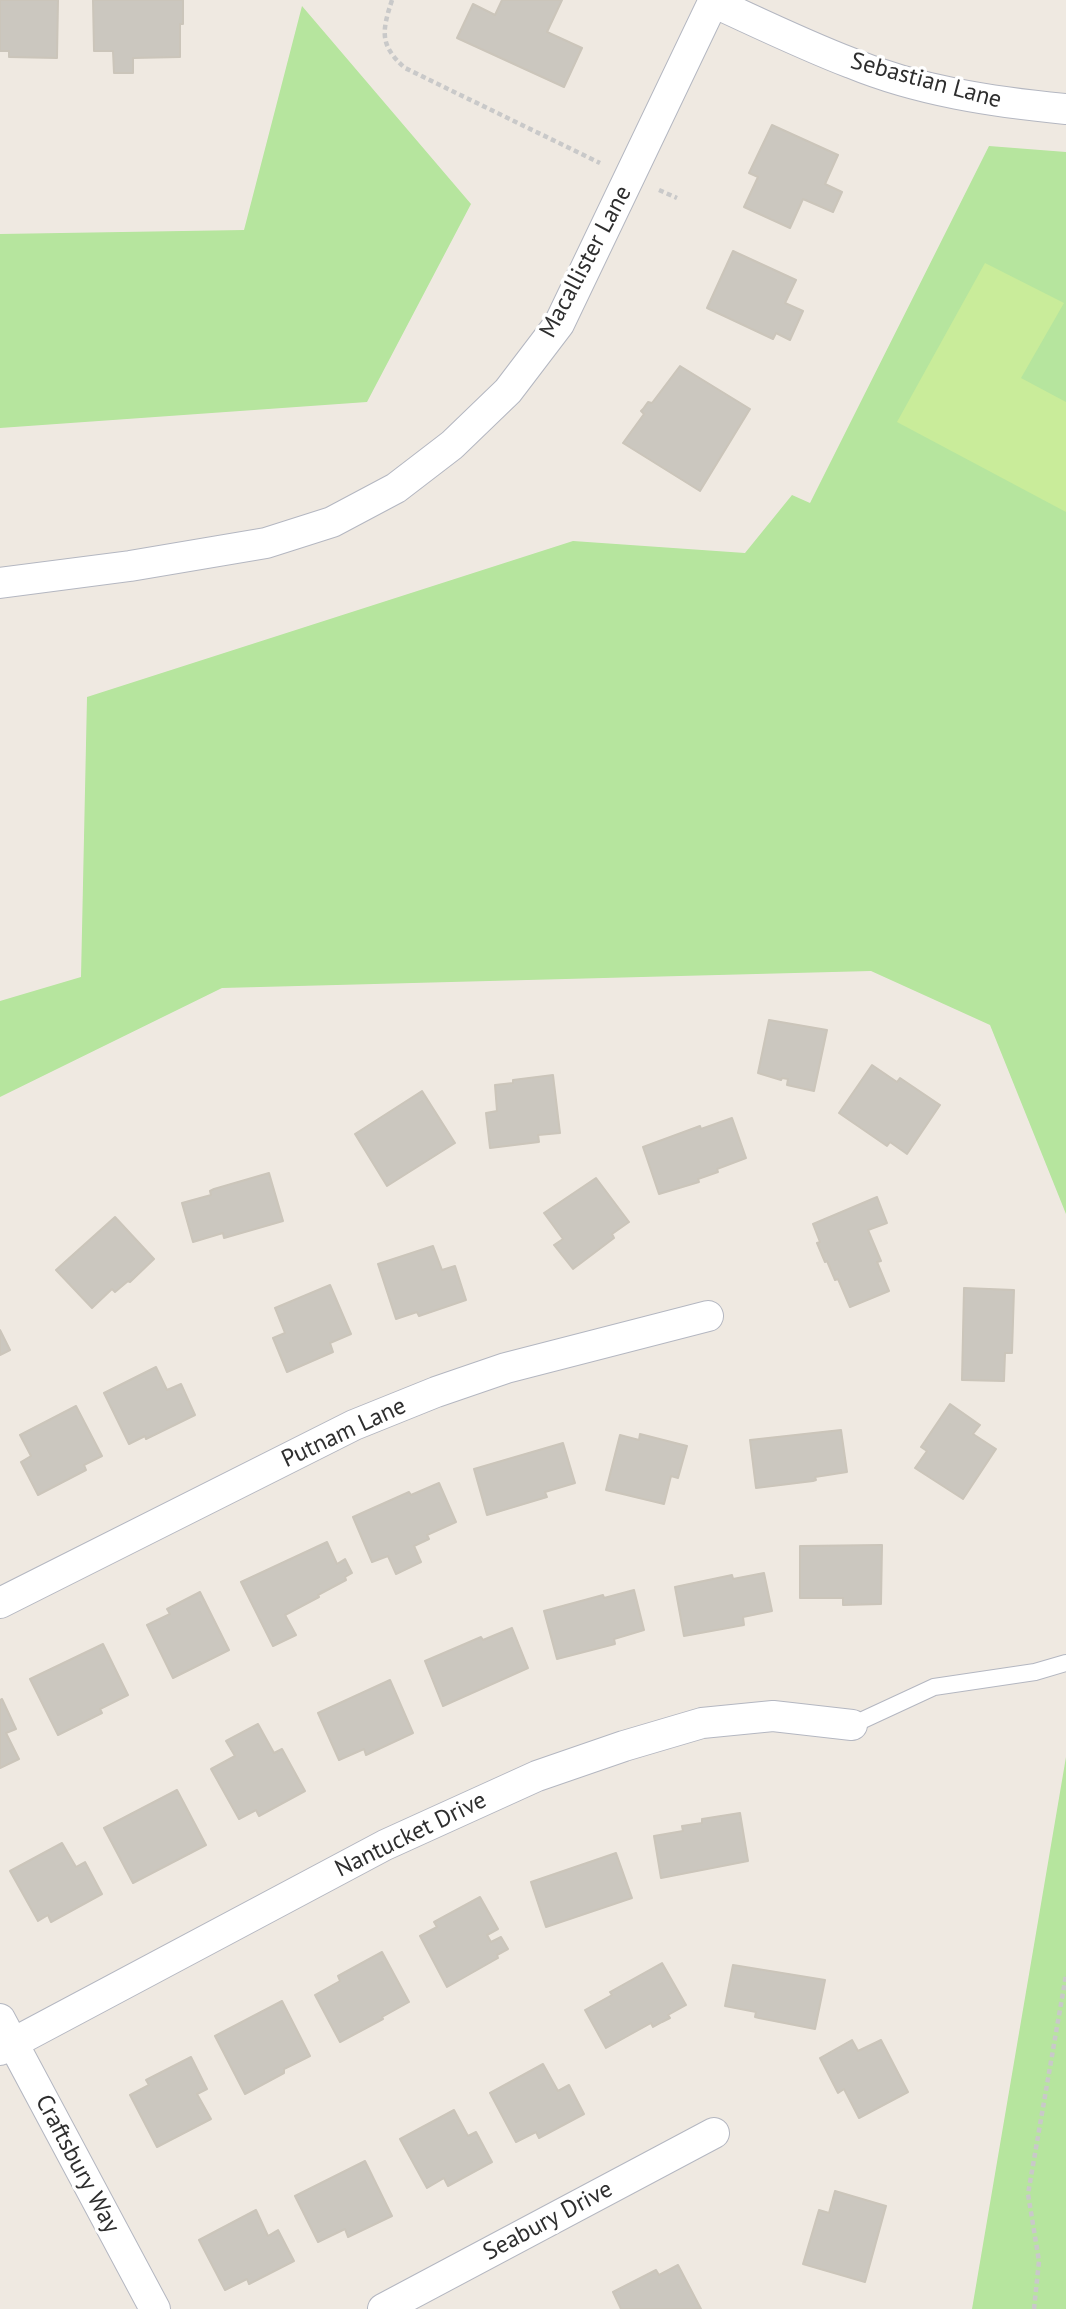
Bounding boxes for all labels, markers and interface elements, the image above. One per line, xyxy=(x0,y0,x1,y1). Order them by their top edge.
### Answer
street label: Sebastian Lane xyxy=(847,47,1005,115)
street label: Macallister Lane xyxy=(534,181,638,343)
street label: Putnam Lane xyxy=(277,1392,411,1474)
street label: Nantucket Drive xyxy=(331,1786,491,1884)
street label: Craftsbury Way xyxy=(28,2090,126,2238)
street label: Seabury Drive xyxy=(478,2175,618,2267)

